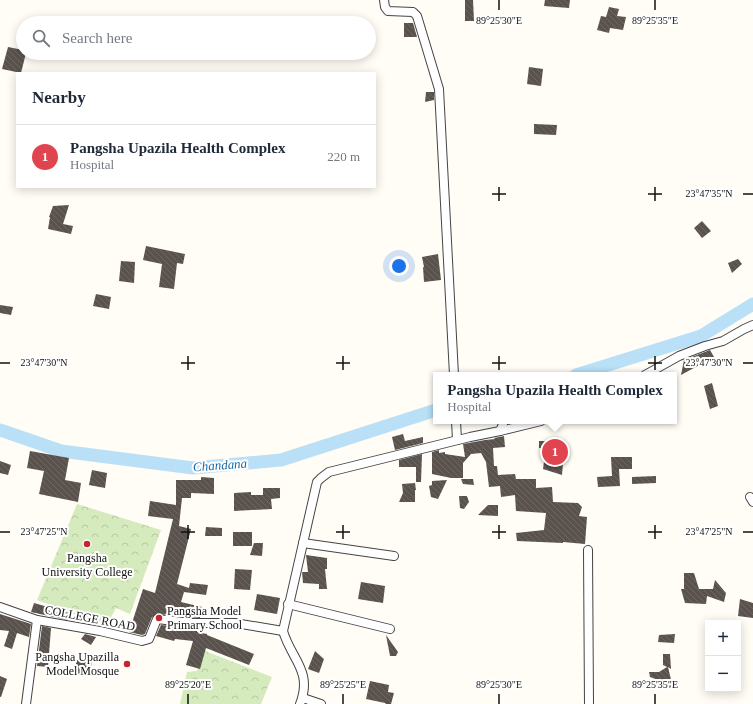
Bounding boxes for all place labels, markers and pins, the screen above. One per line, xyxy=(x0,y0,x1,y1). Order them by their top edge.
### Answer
pin: 1 xyxy=(542,437,568,467)
marker: Pangsha University College xyxy=(82,539,92,549)
place label: Pangsha University College xyxy=(42,551,132,579)
place label: Pangsha Model Primary School xyxy=(167,604,243,632)
marker: Pangsha Model Primary School xyxy=(154,613,164,623)
place label: Pangsha Upazilla Model Mosque xyxy=(35,650,120,678)
marker: Pangsha Upazilla Model Mosque xyxy=(122,659,132,669)

